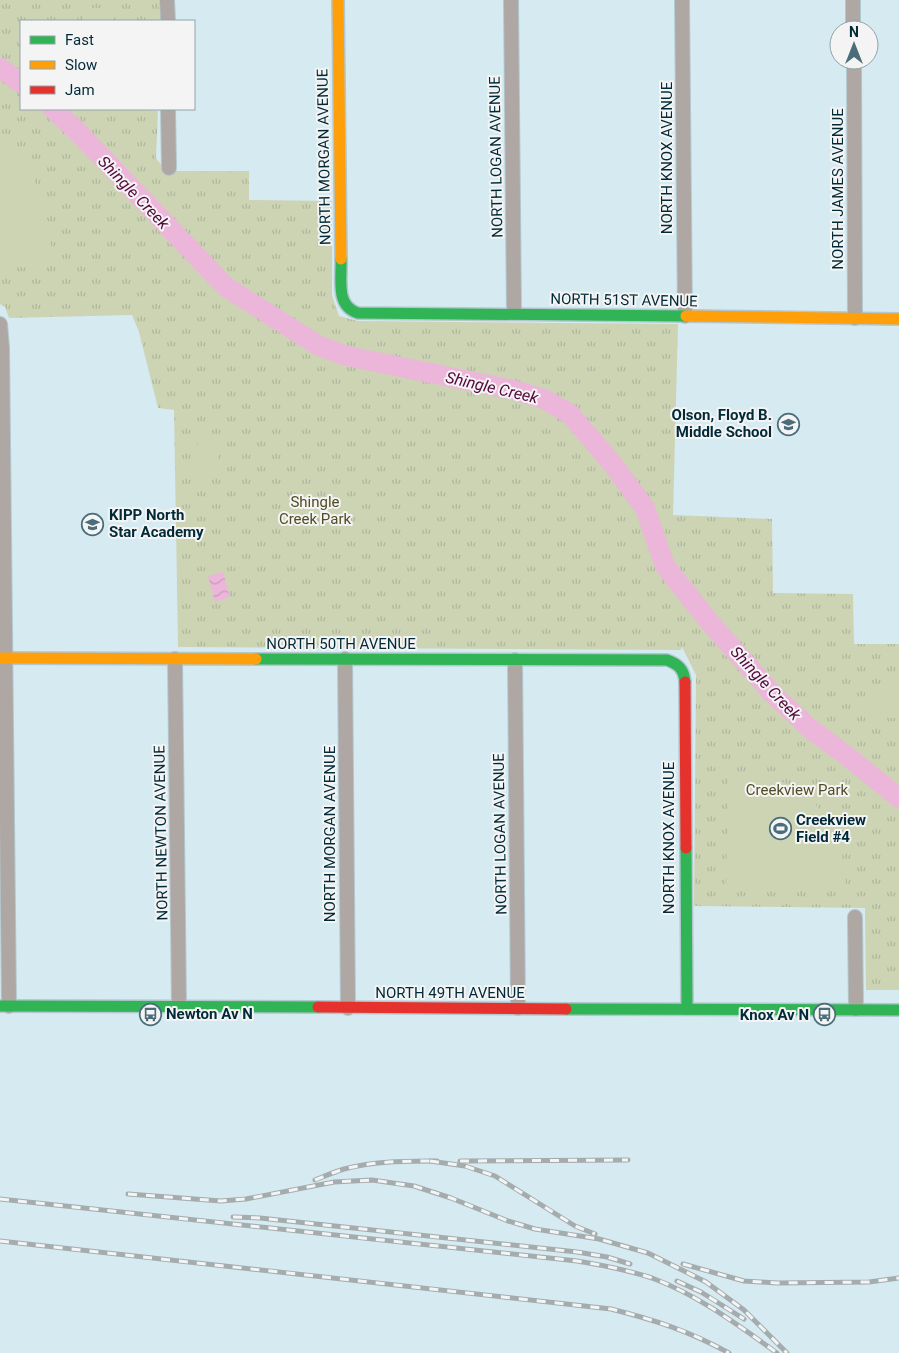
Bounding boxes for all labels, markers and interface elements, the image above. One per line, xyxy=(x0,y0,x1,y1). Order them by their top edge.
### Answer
legend xyxy=(20,20,195,110)
north arrow xyxy=(829,20,879,70)
text: N xyxy=(849,24,859,40)
text: Fast xyxy=(65,31,94,49)
text: Slow xyxy=(65,56,97,74)
street label: NORTH MORGAN AVENUE xyxy=(313,68,335,245)
street label: NORTH LOGAN AVENUE xyxy=(486,76,506,238)
text: Jam xyxy=(65,81,95,99)
street label: NORTH KNOX AVENUE xyxy=(658,81,676,234)
street label: NORTH JAMES AVENUE xyxy=(829,108,847,270)
water label: Shingle Creek xyxy=(94,152,174,234)
street label: NORTH 51ST AVENUE xyxy=(550,290,698,310)
water label: Shingle Creek xyxy=(444,368,541,408)
place label: Olson, Floyd B. Middle School xyxy=(672,406,772,441)
school or university icon: Olson, Floyd B. Middle School xyxy=(776,412,800,436)
park label: Shingle Creek Park xyxy=(279,493,351,528)
place label: KIPP North Star Academy xyxy=(109,506,204,541)
school or university icon: KIPP North Star Academy xyxy=(81,512,105,536)
street label: NORTH 50TH AVENUE xyxy=(266,635,416,653)
water label: Shingle Creek xyxy=(727,642,806,725)
street label: NORTH NEWTON AVENUE xyxy=(150,745,172,921)
street label: NORTH MORGAN AVENUE xyxy=(321,745,339,922)
street label: NORTH LOGAN AVENUE xyxy=(490,753,510,915)
street label: NORTH KNOX AVENUE xyxy=(660,761,678,914)
park label: Creekview Park xyxy=(746,781,849,799)
place label: Creekview Field #4 xyxy=(796,811,866,846)
sports icon: Creekview Field #4 xyxy=(768,817,792,841)
street label: NORTH 49TH AVENUE xyxy=(375,984,525,1002)
bus stop icon: Newton Av N xyxy=(138,1002,162,1026)
bus stop icon: Knox Av N xyxy=(813,1003,837,1027)
place label: Newton Av N xyxy=(166,1005,253,1023)
place label: Knox Av N xyxy=(740,1006,809,1024)

